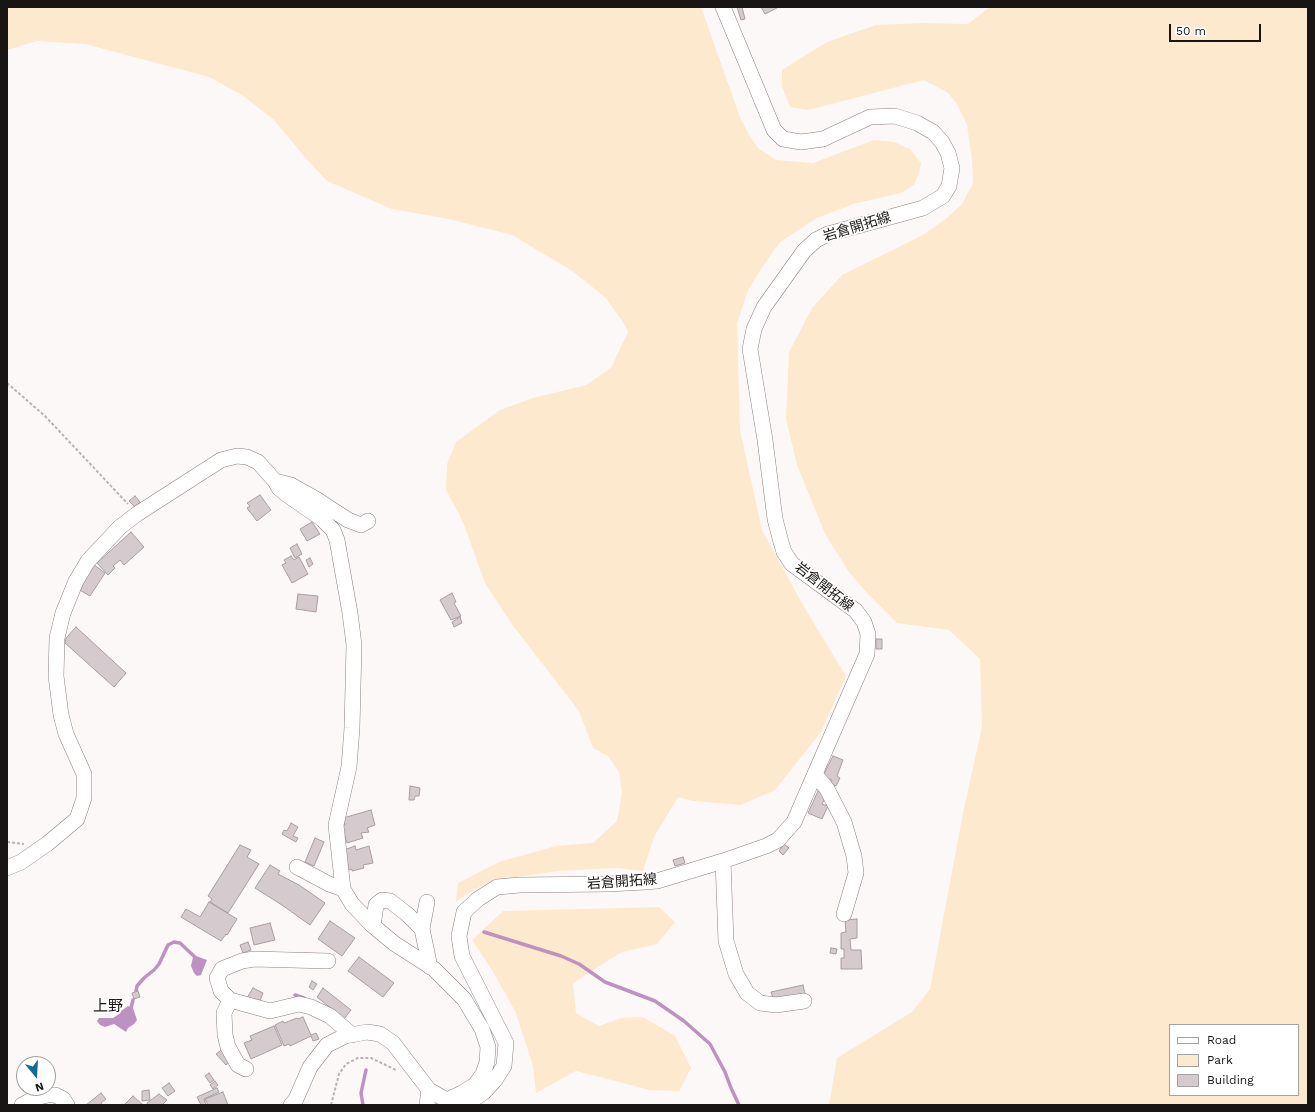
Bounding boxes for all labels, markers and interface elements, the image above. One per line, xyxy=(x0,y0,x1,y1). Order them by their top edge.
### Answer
scale bar xyxy=(1171,16,1263,42)
text: 50 m xyxy=(1176,24,1206,38)
street label: 岩倉開拓線 xyxy=(821,209,893,245)
street label: 岩倉開拓線 xyxy=(791,559,857,615)
street label: 岩倉開拓線 xyxy=(586,871,658,893)
district label: 上野 xyxy=(93,998,123,1016)
legend xyxy=(1169,1024,1299,1096)
text: Road xyxy=(1207,1033,1236,1047)
text: Park xyxy=(1207,1053,1233,1067)
north arrow xyxy=(16,1056,56,1096)
text: Building xyxy=(1207,1073,1254,1087)
text: N xyxy=(34,1079,45,1094)

